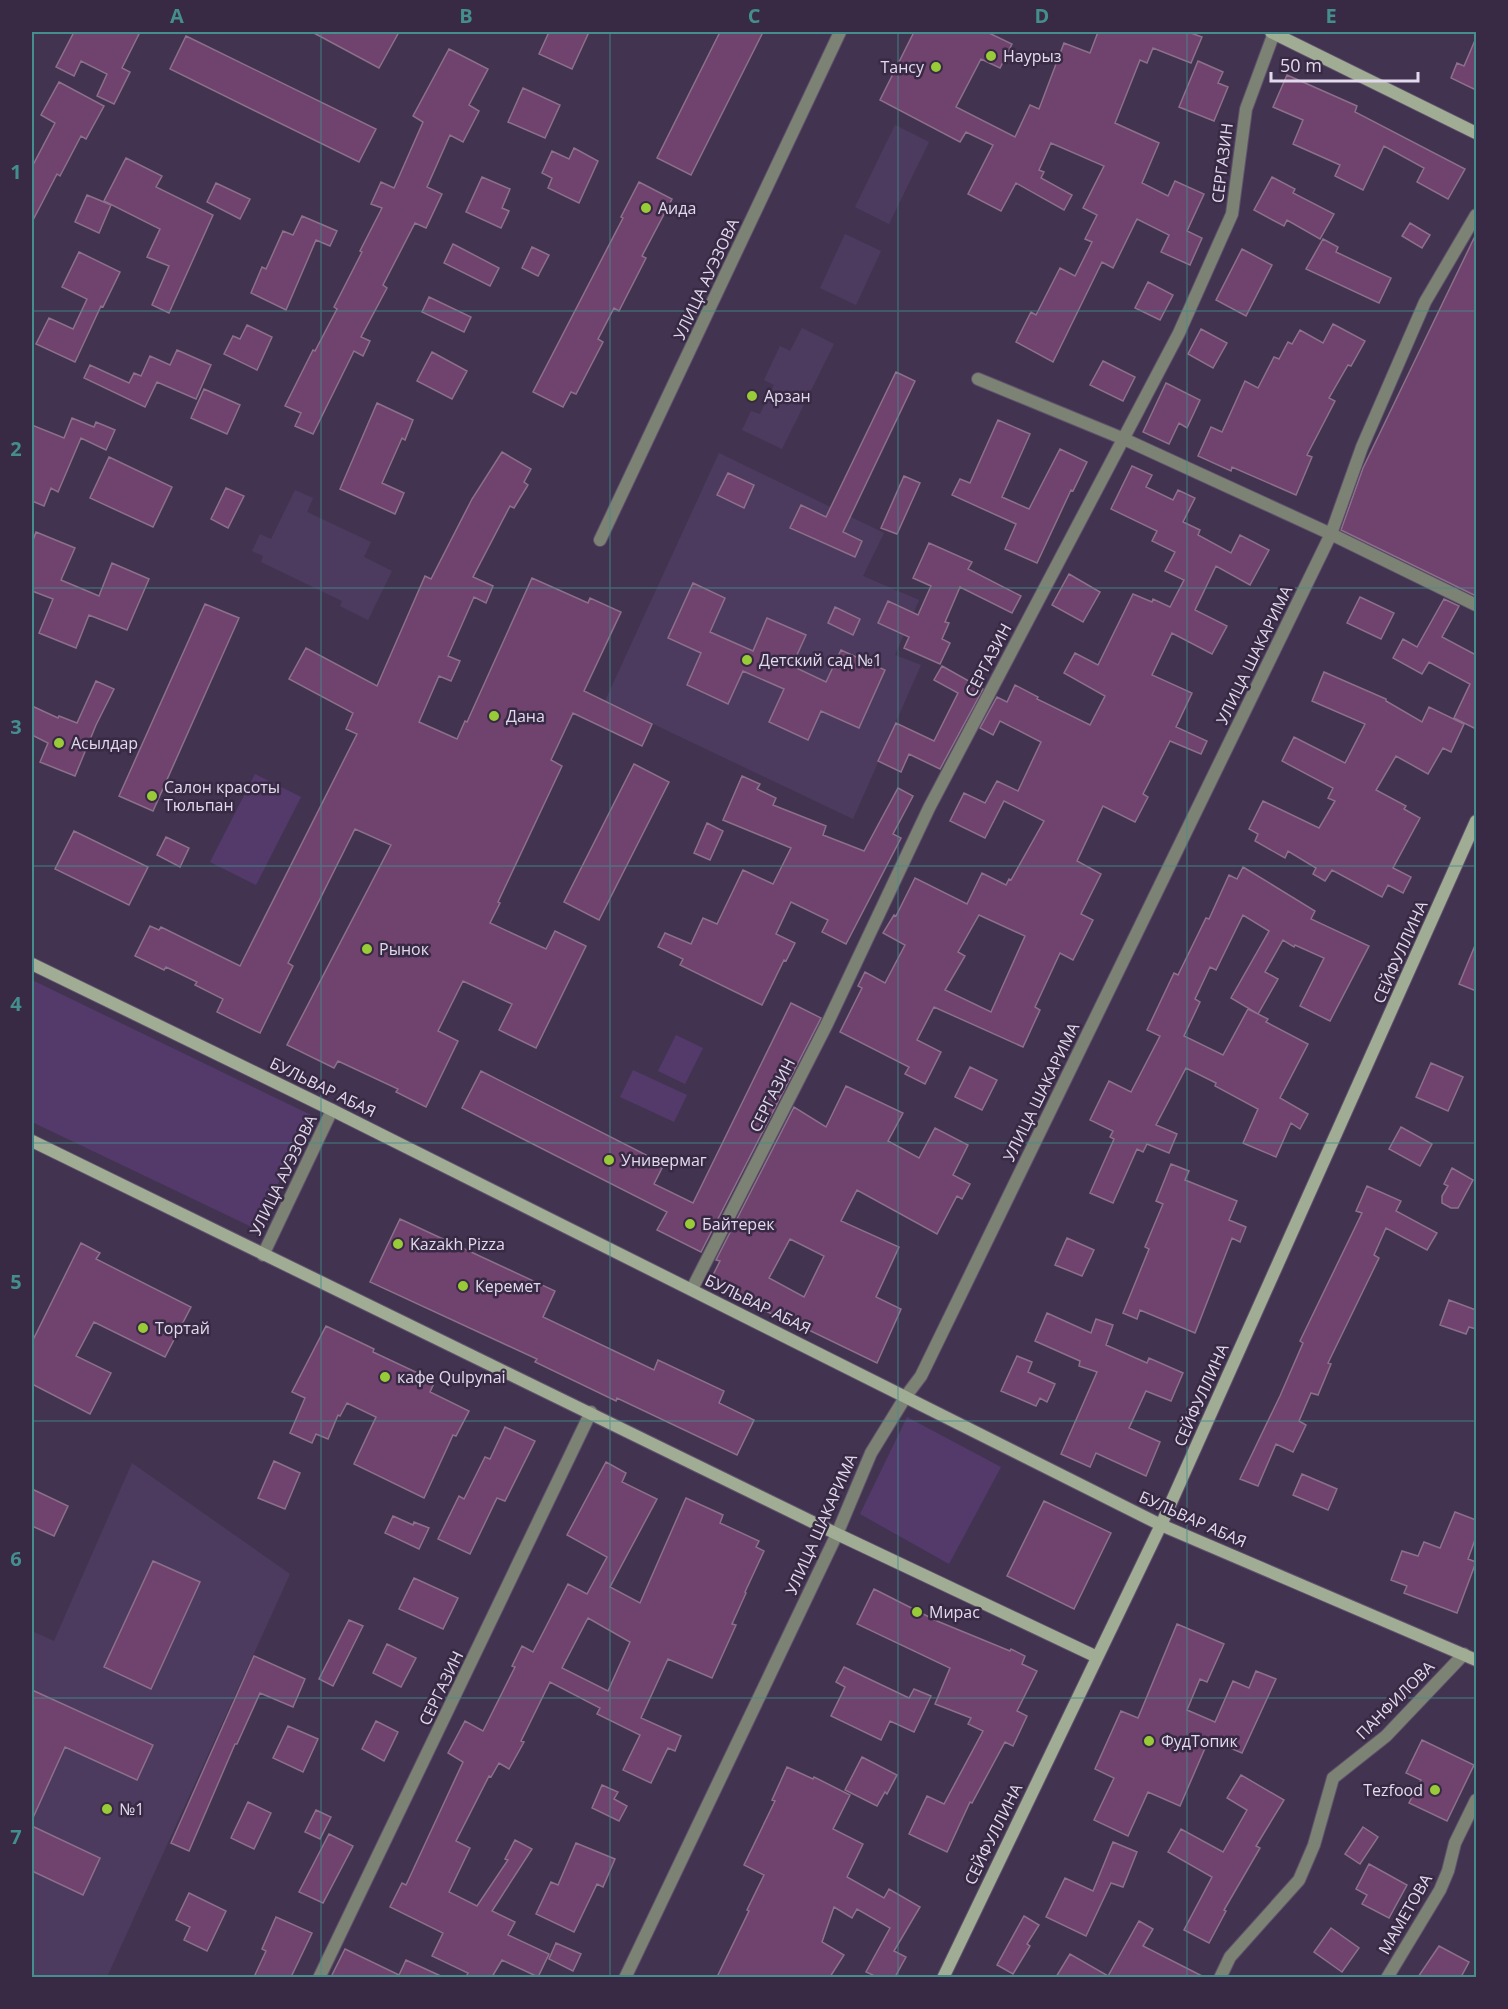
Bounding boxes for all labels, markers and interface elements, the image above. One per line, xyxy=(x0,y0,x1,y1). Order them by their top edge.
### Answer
text: A xyxy=(170,2,184,29)
text: B xyxy=(459,2,473,29)
text: C xyxy=(748,2,761,29)
text: D xyxy=(1035,2,1049,29)
text: E xyxy=(1325,2,1337,29)
place label: Наурыз xyxy=(1003,45,1062,67)
scale bar xyxy=(1271,45,1418,83)
marker: Наурыз xyxy=(984,49,998,63)
text: 50 m xyxy=(1280,53,1322,77)
place label: Тансу xyxy=(880,56,925,78)
marker: Тансу xyxy=(929,60,943,74)
street label: СЕРГАЗИН xyxy=(1206,122,1238,204)
text: 1 xyxy=(10,158,22,185)
place label: Аида xyxy=(658,197,696,219)
marker: Аида xyxy=(639,201,653,215)
street label: УЛИЦА АУЭЗОВА xyxy=(668,214,744,343)
place label: Арзан xyxy=(764,385,811,407)
marker: Арзан xyxy=(745,389,759,403)
text: 2 xyxy=(10,435,22,462)
street label: УЛИЦА ШАКАРИМА xyxy=(1211,581,1298,728)
street label: СЕРГАЗИН xyxy=(959,619,1017,701)
place label: Детский сад №1 xyxy=(759,649,882,671)
marker: Детский сад №1 xyxy=(740,653,754,667)
place label: Дана xyxy=(506,705,545,727)
marker: Дана xyxy=(487,709,501,723)
text: 3 xyxy=(10,713,22,740)
place label: Асылдар xyxy=(71,732,138,754)
marker: Асылдар xyxy=(52,736,66,750)
place label: Салон красоты Тюльпан xyxy=(164,776,280,816)
marker: Салон красоты Тюльпан xyxy=(145,789,159,803)
street label: СЕЙФУЛЛИНА xyxy=(1368,896,1433,1007)
place label: Рынок xyxy=(379,938,430,960)
marker: Рынок xyxy=(360,942,374,956)
text: 4 xyxy=(10,990,22,1017)
street label: УЛИЦА ШАКАРИМА xyxy=(998,1018,1085,1165)
street label: БУЛЬВАР АБАЯ xyxy=(266,1052,380,1122)
street label: СЕРГАЗИН xyxy=(744,1054,800,1136)
street label: УЛИЦА АУЭЗОВА xyxy=(244,1110,322,1239)
place label: Универмаг xyxy=(621,1149,707,1171)
marker: Универмаг xyxy=(602,1153,616,1167)
place label: Байтерек xyxy=(702,1213,775,1235)
marker: Байтерек xyxy=(683,1217,697,1231)
place label: Kazakh Pizza xyxy=(410,1233,505,1255)
marker: Kazakh Pizza xyxy=(391,1237,405,1251)
text: 5 xyxy=(10,1268,22,1295)
street label: БУЛЬВАР АБАЯ xyxy=(701,1269,815,1339)
place label: Керемет xyxy=(475,1275,541,1297)
marker: Керемет xyxy=(456,1279,470,1293)
place label: Тортай xyxy=(155,1317,210,1339)
marker: Тортай xyxy=(136,1321,150,1335)
street label: СЕЙФУЛЛИНА xyxy=(1169,1339,1234,1450)
place label: кафе Qulpynai xyxy=(397,1366,506,1388)
marker: кафе Qulpynai xyxy=(378,1370,392,1384)
street label: УЛИЦА ШАКАРИМА xyxy=(780,1449,862,1598)
street label: БУЛЬВАР АБАЯ xyxy=(1136,1485,1250,1553)
text: 6 xyxy=(10,1545,22,1572)
place label: Мирас xyxy=(929,1601,980,1623)
marker: Мирас xyxy=(910,1605,924,1619)
street label: СЕРГАЗИН xyxy=(414,1647,468,1729)
street label: ПАНФИЛОВА xyxy=(1351,1655,1440,1744)
place label: ФудТопик xyxy=(1161,1730,1238,1752)
marker: ФудТопик xyxy=(1142,1734,1156,1748)
street label: СЕЙФУЛЛИНА xyxy=(959,1779,1027,1888)
place label: Tezfood xyxy=(1363,1779,1423,1801)
marker: Tezfood xyxy=(1428,1783,1442,1797)
place label: №1 xyxy=(119,1798,144,1820)
marker: №1 xyxy=(100,1802,114,1816)
text: 7 xyxy=(10,1823,22,1850)
street label: МАМЕТОВА xyxy=(1373,1869,1437,1958)

